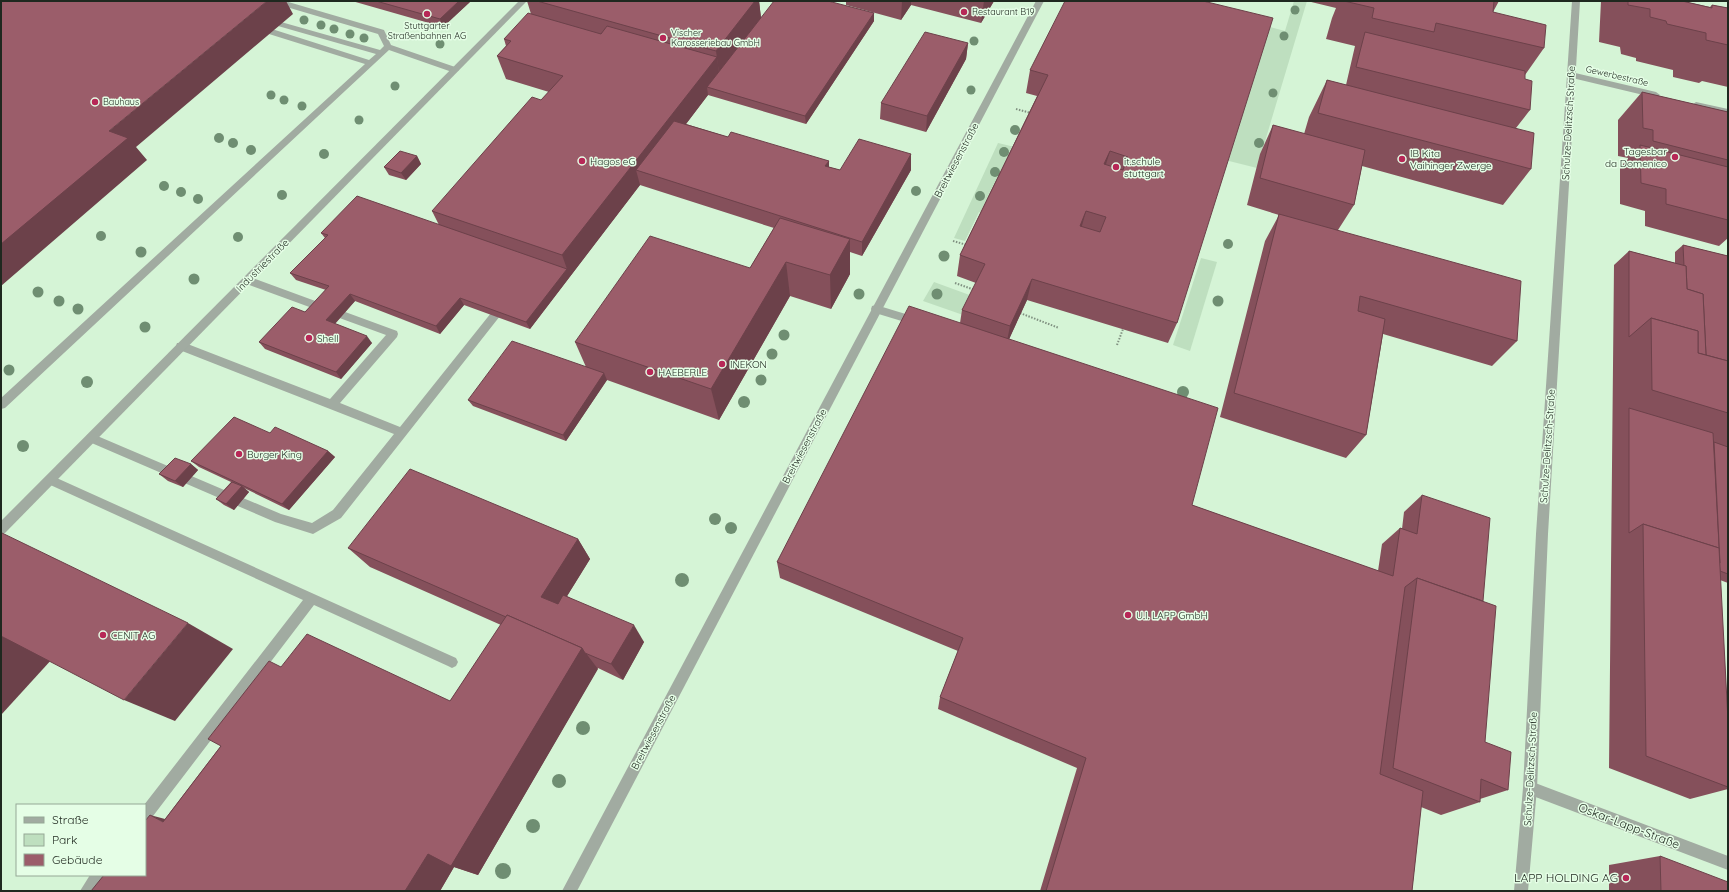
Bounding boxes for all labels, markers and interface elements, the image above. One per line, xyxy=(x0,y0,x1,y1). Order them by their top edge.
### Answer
place label: Restaurant B19 xyxy=(972,6,1035,17)
marker: Restaurant B19 xyxy=(959,7,969,17)
marker: Stuttgarter Straßenbahnen AG xyxy=(422,9,432,19)
place label: Stuttgarter Straßenbahnen AG xyxy=(388,20,466,41)
place label: Vischer Karosseriebau GmbH xyxy=(671,27,760,48)
marker: Vischer Karosseriebau GmbH xyxy=(658,33,668,43)
street label: Gewerbestraße xyxy=(1585,63,1649,88)
street label: Schulze-Delitzsch-Straße xyxy=(1559,65,1578,180)
place label: Bauhaus xyxy=(103,96,139,107)
marker: Bauhaus xyxy=(90,97,100,107)
street label: Breitwiesenstraße xyxy=(931,120,982,200)
place label: Tagesbar da Domenico xyxy=(1605,145,1667,170)
place label: IB Kita Vaihinger Zwerge xyxy=(1410,147,1492,172)
marker: Tagesbar da Domenico xyxy=(1670,152,1680,162)
marker: IB Kita Vaihinger Zwerge xyxy=(1397,154,1407,164)
place label: Hagos eG xyxy=(590,155,635,168)
place label: it.schule stuttgart xyxy=(1124,155,1165,180)
marker: Hagos eG xyxy=(577,156,587,166)
marker: it.schule stuttgart xyxy=(1111,162,1121,172)
street label: Industriestraße xyxy=(233,236,292,295)
place label: Shell xyxy=(317,332,339,345)
marker: Shell xyxy=(304,333,314,343)
place label: INEKON xyxy=(730,358,767,371)
marker: INEKON xyxy=(717,359,727,369)
place label: HAEBERLE xyxy=(658,366,708,379)
marker: HAEBERLE xyxy=(645,367,655,377)
street label: Schulze-Delitzsch-Straße xyxy=(1537,388,1558,503)
street label: Breitwiesenstraße xyxy=(779,406,830,486)
place label: Burger King xyxy=(247,448,302,461)
marker: Burger King xyxy=(234,449,244,459)
place label: U.I. LAPP GmbH xyxy=(1136,609,1208,622)
marker: U.I. LAPP GmbH xyxy=(1123,610,1133,620)
place label: CENIT AG xyxy=(111,629,155,642)
marker: CENIT AG xyxy=(98,630,108,640)
street label: Breitwiesenstraße xyxy=(628,692,679,772)
street label: Schulze-Delitzsch-Straße xyxy=(1521,711,1540,826)
street label: Oskar-Lapp-Straße xyxy=(1576,799,1682,852)
legend xyxy=(16,804,146,876)
text: Straße xyxy=(52,812,89,827)
text: Park xyxy=(52,832,77,847)
text: Gebäude xyxy=(52,852,103,867)
place label: LAPP HOLDING AG xyxy=(1514,870,1618,885)
marker: LAPP HOLDING AG xyxy=(1621,873,1631,883)

